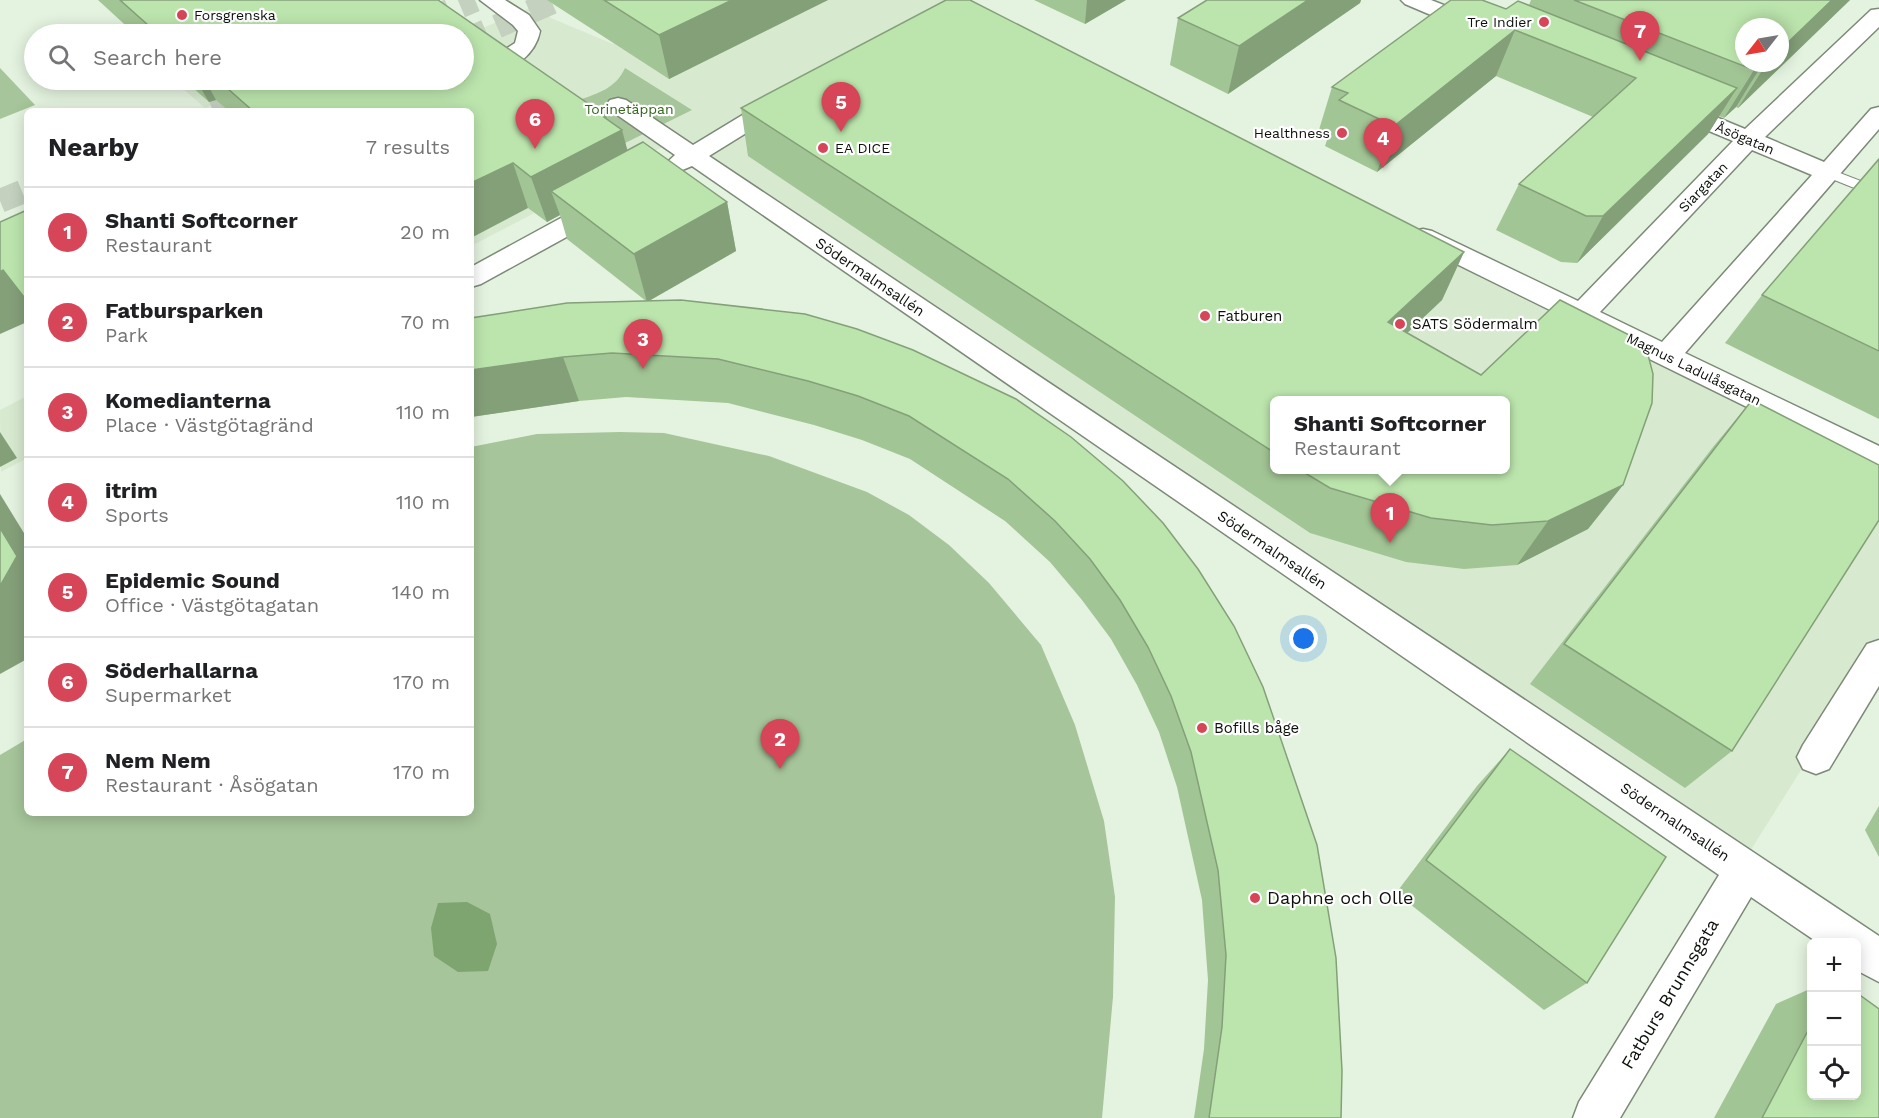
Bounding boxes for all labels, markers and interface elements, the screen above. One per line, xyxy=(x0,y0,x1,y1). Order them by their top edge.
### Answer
place label: Forsgrenska xyxy=(194,7,276,23)
marker: Forsgrenska xyxy=(175,8,189,22)
pin: 7 xyxy=(1620,11,1660,61)
place label: Tre Indier xyxy=(1467,14,1532,30)
marker: Tre Indier xyxy=(1537,15,1551,29)
north arrow xyxy=(1735,18,1789,72)
search box xyxy=(24,24,474,90)
icon: search xyxy=(45,41,78,74)
text: Search here xyxy=(93,45,222,70)
pin: 5 xyxy=(822,82,860,132)
pin: 6 xyxy=(516,100,554,149)
park label: Torinetäppan xyxy=(584,101,674,117)
pin: 4 xyxy=(1364,118,1402,168)
street label: Åsögatan xyxy=(1713,118,1777,158)
place label: Healthness xyxy=(1254,125,1330,141)
marker: Healthness xyxy=(1335,126,1349,140)
text: Nearby xyxy=(48,132,139,162)
text: 7 results xyxy=(366,135,450,159)
place label: EA DICE xyxy=(835,140,890,156)
marker: EA DICE xyxy=(816,141,830,155)
street label: Siargatan xyxy=(1675,159,1731,215)
text: Shanti Softcorner xyxy=(105,208,298,233)
text: 1 xyxy=(63,220,72,244)
text: 20 m xyxy=(400,220,450,244)
text: Restaurant xyxy=(105,233,212,257)
street label: Södermalmsallén xyxy=(812,234,928,320)
text: Fatbursparken xyxy=(105,298,263,323)
place label: Fatburen xyxy=(1217,307,1282,325)
marker: Fatburen xyxy=(1198,309,1212,323)
text: 2 xyxy=(62,310,73,334)
text: 70 m xyxy=(401,310,450,334)
place label: SATS Södermalm xyxy=(1412,315,1538,333)
marker: SATS Södermalm xyxy=(1393,317,1407,331)
pin: 3 xyxy=(624,320,662,369)
text: Park xyxy=(105,323,148,347)
street label: Magnus Ladulåsgatan xyxy=(1624,329,1764,409)
text: Komedianterna xyxy=(105,388,271,413)
popup xyxy=(1270,396,1510,474)
text: 3 xyxy=(62,400,73,424)
text: 110 m xyxy=(396,400,450,424)
text: Shanti Softcorner xyxy=(1294,411,1486,436)
text: Place · Västgötagränd xyxy=(105,413,314,437)
text: Restaurant xyxy=(1294,436,1401,460)
text: itrim xyxy=(105,478,158,503)
text: 4 xyxy=(61,490,74,514)
text: 110 m xyxy=(396,490,450,514)
pin: 1 xyxy=(1370,494,1410,543)
text: Sports xyxy=(105,503,169,527)
street label: Södermalmsallén xyxy=(1214,507,1330,593)
text: Epidemic Sound xyxy=(105,568,280,593)
text: 5 xyxy=(62,580,73,604)
text: 140 m xyxy=(392,580,450,604)
text: Office · Västgötagatan xyxy=(105,593,319,617)
your location xyxy=(1289,624,1318,653)
text: Söderhallarna xyxy=(105,658,258,683)
text: 6 xyxy=(61,670,74,694)
text: 170 m xyxy=(393,670,450,694)
text: Supermarket xyxy=(105,683,231,707)
place label: Bofills båge xyxy=(1214,719,1299,737)
pin: 2 xyxy=(760,720,800,769)
marker: Bofills båge xyxy=(1195,721,1209,735)
text: Nem Nem xyxy=(105,748,211,773)
text: 7 xyxy=(61,760,74,784)
text: 170 m xyxy=(393,760,450,784)
text: Restaurant · Åsögatan xyxy=(105,773,319,797)
street label: Södermalmsallén xyxy=(1617,779,1733,865)
place label: Daphne och Olle xyxy=(1267,887,1413,908)
marker: Daphne och Olle xyxy=(1248,891,1262,905)
street label: Fatburs Brunnsgata xyxy=(1616,915,1723,1073)
map controls xyxy=(1807,938,1861,1100)
button: + xyxy=(1807,938,1861,992)
button: − xyxy=(1807,992,1861,1046)
button: locate xyxy=(1807,1046,1861,1100)

